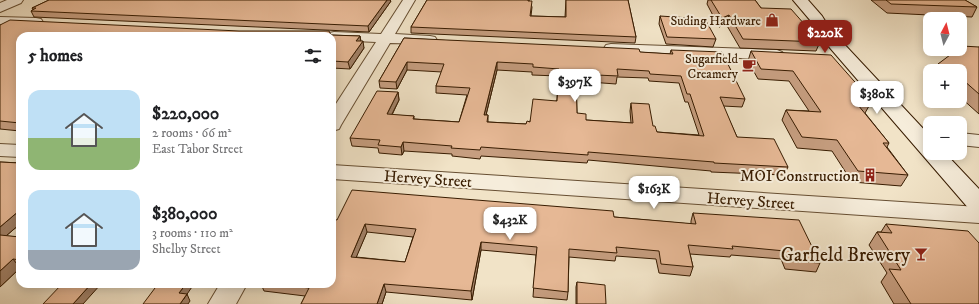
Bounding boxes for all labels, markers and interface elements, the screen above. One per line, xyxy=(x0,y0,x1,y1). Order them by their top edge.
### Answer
shop icon: Suding Hardware xyxy=(764,12,780,28)
north arrow xyxy=(923,12,967,56)
map controls xyxy=(923,12,967,160)
place label: Suding Hardware xyxy=(670,13,761,29)
pin: $220K xyxy=(797,20,853,54)
text: $220K xyxy=(807,25,843,41)
text: 5 homes xyxy=(28,45,83,67)
icon: filters xyxy=(302,45,324,67)
place label: Sugarfield Creamery xyxy=(685,51,739,82)
cafe icon: Sugarfield Creamery xyxy=(741,57,757,73)
button: + xyxy=(923,64,967,108)
pin: $397K xyxy=(547,69,603,103)
text: $397K xyxy=(558,74,592,90)
pin: $380K xyxy=(849,81,905,115)
text: $380K xyxy=(860,86,894,102)
text: $220,000 xyxy=(152,103,219,125)
icon: home xyxy=(60,106,108,154)
button: − xyxy=(923,116,967,160)
text: 2 rooms · 66 m² xyxy=(152,125,231,141)
text: East Tabor Street xyxy=(152,141,243,157)
street label: Hervey Street xyxy=(383,166,473,192)
place label: MOI Construction xyxy=(740,166,860,186)
building icon: MOI Construction xyxy=(862,167,878,183)
pin: $163K xyxy=(626,176,682,210)
text: $163K xyxy=(638,181,670,197)
street label: Hervey Street xyxy=(706,188,796,214)
text: $380,000 xyxy=(152,203,217,225)
icon: home xyxy=(60,206,108,254)
pin: $432K xyxy=(482,207,538,241)
text: $432K xyxy=(493,212,527,228)
text: 3 rooms · 110 m² xyxy=(152,225,233,241)
text: Shelby Street xyxy=(152,241,221,257)
place label: Garfield Brewery xyxy=(781,244,911,267)
bar icon: Garfield Brewery xyxy=(913,246,929,262)

